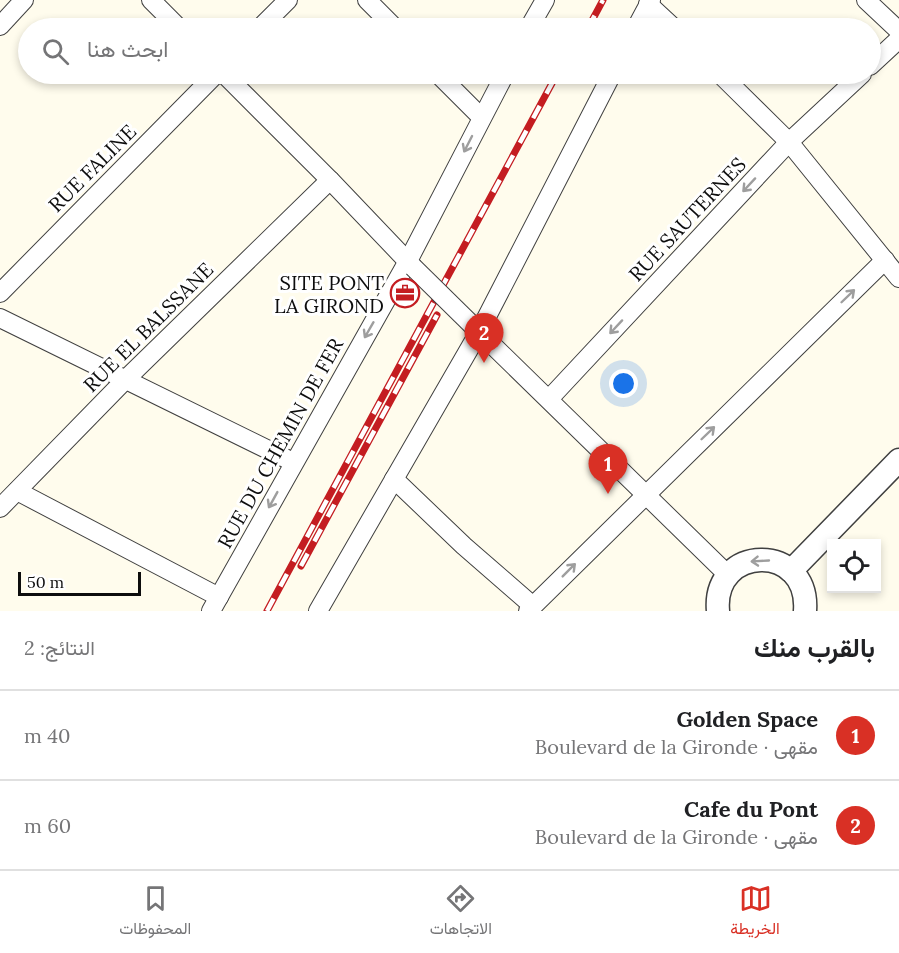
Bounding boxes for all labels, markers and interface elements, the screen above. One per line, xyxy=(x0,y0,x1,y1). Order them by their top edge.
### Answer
search box xyxy=(18,18,881,84)
icon: search xyxy=(39,35,72,68)
text: ابحث هنا xyxy=(87,35,168,63)
street label: RUE FALINE xyxy=(43,119,141,217)
one-way arrow xyxy=(461,134,473,152)
street label: RUE SAUTERNES xyxy=(623,152,751,286)
one-way arrow xyxy=(743,177,757,192)
street label: RUE EL BALSSANE xyxy=(78,257,218,397)
place label: SITE PONT LA GIROND xyxy=(274,270,384,318)
office icon: SITE PONT LA GIROND xyxy=(389,277,421,309)
one-way arrow xyxy=(840,289,855,304)
pin: 2 xyxy=(464,314,504,363)
one-way arrow xyxy=(609,320,623,335)
one-way arrow xyxy=(362,321,374,338)
street label: RUE DU CHEMIN DE FER xyxy=(212,333,348,552)
your location xyxy=(609,369,638,398)
one-way arrow xyxy=(701,425,716,440)
pin: 1 xyxy=(588,444,628,494)
one-way arrow xyxy=(267,491,279,508)
map controls xyxy=(827,539,881,593)
button: locate xyxy=(827,539,881,593)
one-way arrow xyxy=(751,555,770,566)
one-way arrow xyxy=(562,562,577,577)
scale bar xyxy=(18,569,141,596)
text: 50 m xyxy=(27,572,64,592)
text: بالقرب منك xyxy=(754,631,875,664)
text: النتائج: 2 xyxy=(24,635,95,660)
text: Golden Space xyxy=(676,705,818,733)
text: 40 m xyxy=(24,723,70,748)
text: 1 xyxy=(851,723,860,748)
text: مقهى · Boulevard de la Gironde xyxy=(535,734,818,759)
text: Cafe du Pont xyxy=(684,795,818,823)
text: 60 m xyxy=(24,813,71,838)
text: 2 xyxy=(850,813,861,838)
text: مقهى · Boulevard de la Gironde xyxy=(535,824,818,849)
tab: المحفوظات xyxy=(119,882,191,943)
tab: الاتجاهات xyxy=(430,882,492,943)
tab: الخريطة xyxy=(730,882,780,943)

